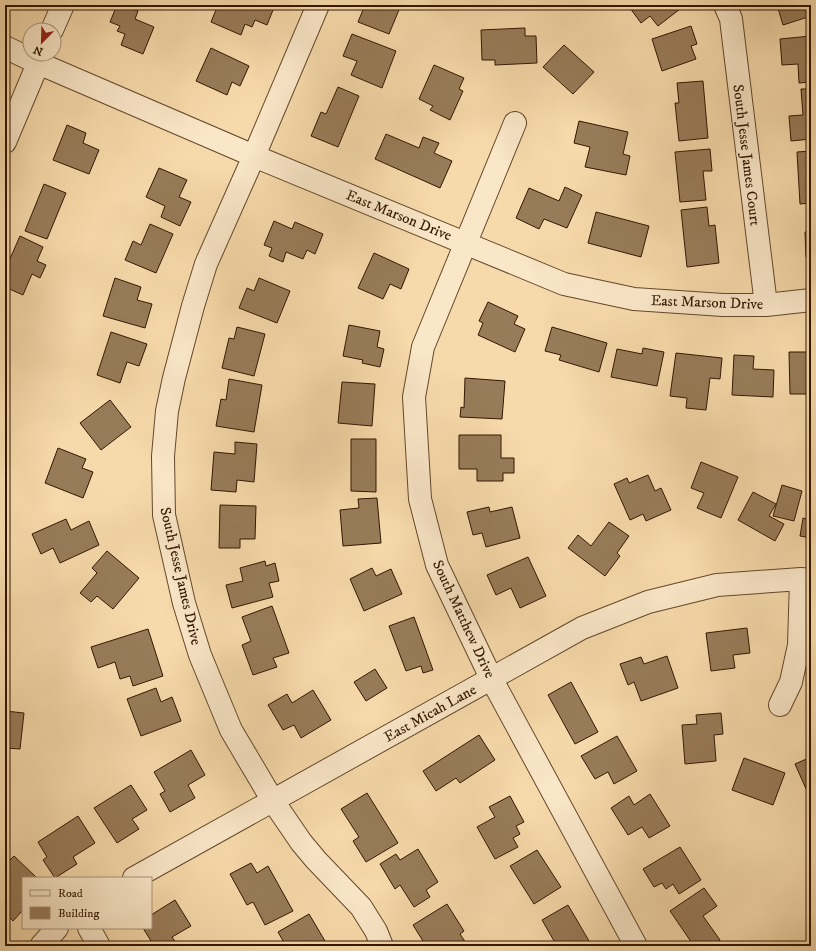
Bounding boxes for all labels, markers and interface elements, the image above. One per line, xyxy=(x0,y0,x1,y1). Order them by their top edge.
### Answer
north arrow xyxy=(22,22,62,62)
text: N xyxy=(32,42,45,58)
street label: South Jesse James Court xyxy=(728,83,765,227)
street label: East Marson Drive xyxy=(343,186,455,245)
street label: East Marson Drive xyxy=(650,291,764,314)
street label: South Jesse James Drive xyxy=(155,505,206,647)
street label: South Matthew Drive xyxy=(428,557,499,681)
street label: East Micah Lane xyxy=(381,680,480,747)
legend xyxy=(22,877,152,929)
text: Road xyxy=(58,886,83,901)
text: Building xyxy=(58,906,99,921)

